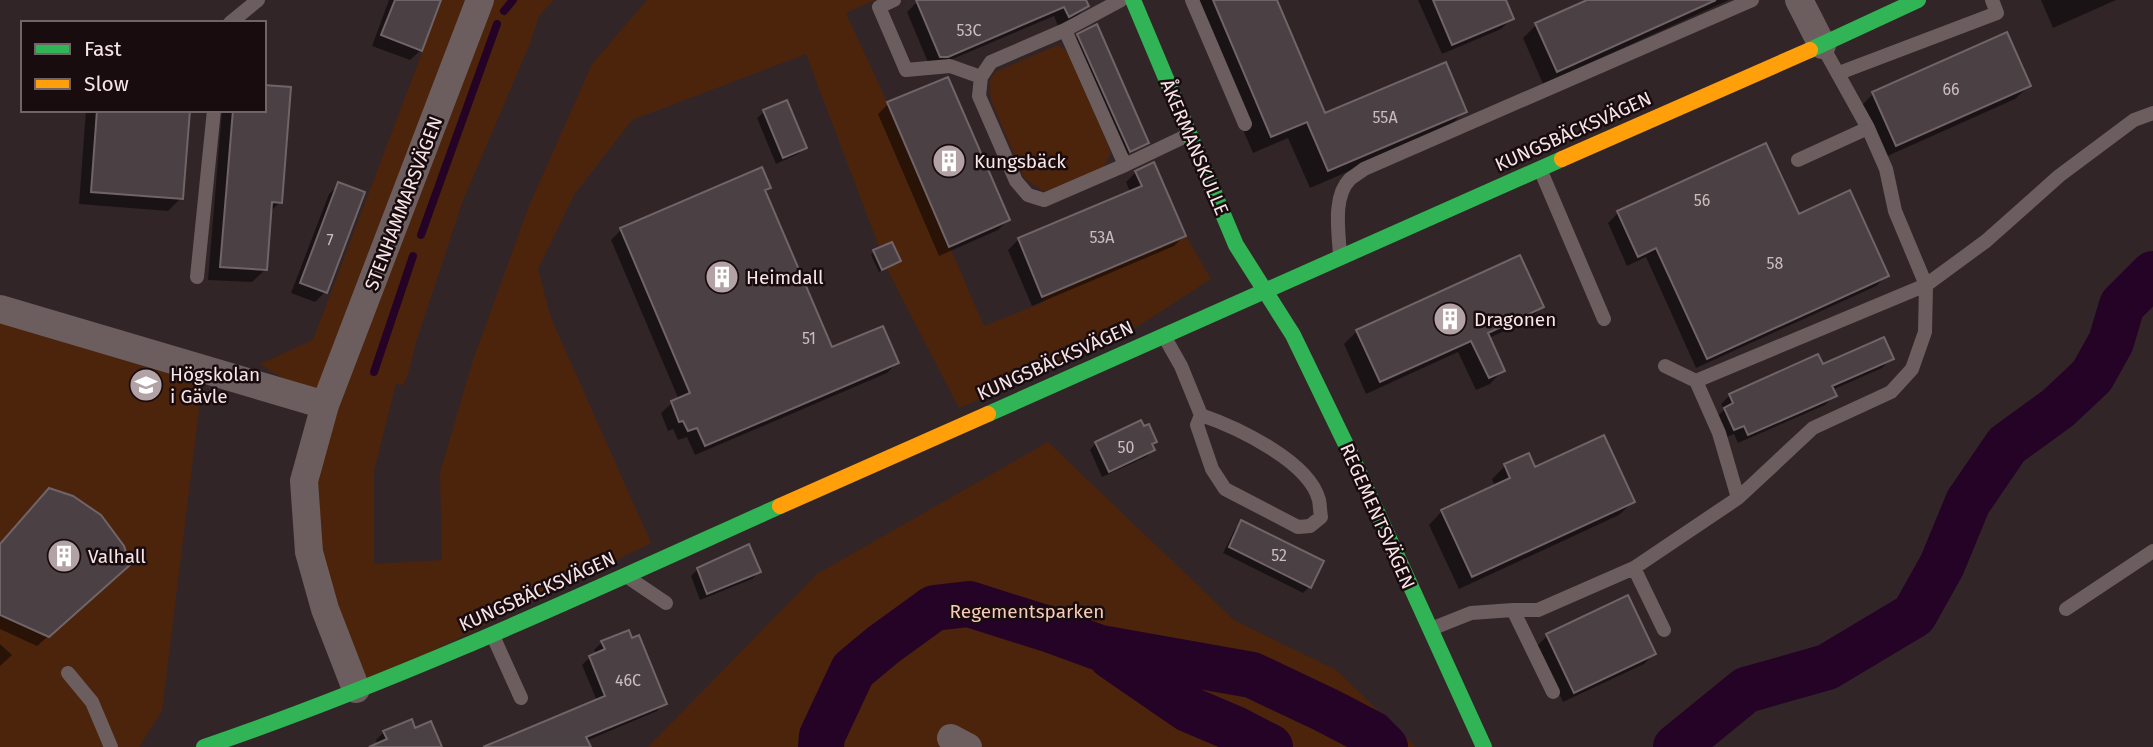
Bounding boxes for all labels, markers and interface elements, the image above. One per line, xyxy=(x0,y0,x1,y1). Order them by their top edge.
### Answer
legend xyxy=(21,21,266,112)
house number: 53C xyxy=(957,21,981,40)
text: Fast xyxy=(84,36,122,62)
text: Slow xyxy=(84,71,129,97)
street label: ÅKERMANSKULLE xyxy=(1156,76,1234,219)
house number: 66 xyxy=(1942,80,1960,99)
street label: KUNGSBÄCKSVÄGEN xyxy=(1491,87,1655,176)
house number: 55A xyxy=(1372,108,1398,127)
street label: STENHAMMARSVÄGEN xyxy=(360,113,447,293)
building icon: Kungsbäck xyxy=(930,142,968,180)
place label: Kungsbäck xyxy=(974,150,1066,173)
house number: 56 xyxy=(1694,191,1710,210)
house number: 53A xyxy=(1089,228,1115,247)
house number: 7 xyxy=(326,231,334,250)
house number: 58 xyxy=(1767,254,1784,273)
building icon: Heimdall xyxy=(703,258,741,296)
place label: Heimdall xyxy=(746,266,824,289)
building icon: Dragonen xyxy=(1431,300,1469,338)
place label: Dragonen xyxy=(1474,308,1556,331)
street label: KUNGSBÄCKSVÄGEN xyxy=(973,316,1137,405)
house number: 51 xyxy=(802,329,816,348)
place label: Högskolan i Gävle xyxy=(170,363,260,408)
school or university icon: Högskolan i Gävle xyxy=(127,366,165,404)
house number: 50 xyxy=(1118,438,1135,457)
street label: REGEMENTSVÄGEN xyxy=(1335,440,1420,593)
building icon: Valhall xyxy=(45,537,83,575)
place label: Valhall xyxy=(88,545,146,568)
house number: 52 xyxy=(1271,546,1287,565)
street label: KUNGSBÄCKSVÄGEN xyxy=(455,547,619,636)
park label: Regementsparken xyxy=(950,600,1104,623)
house number: 46C xyxy=(615,671,641,690)

